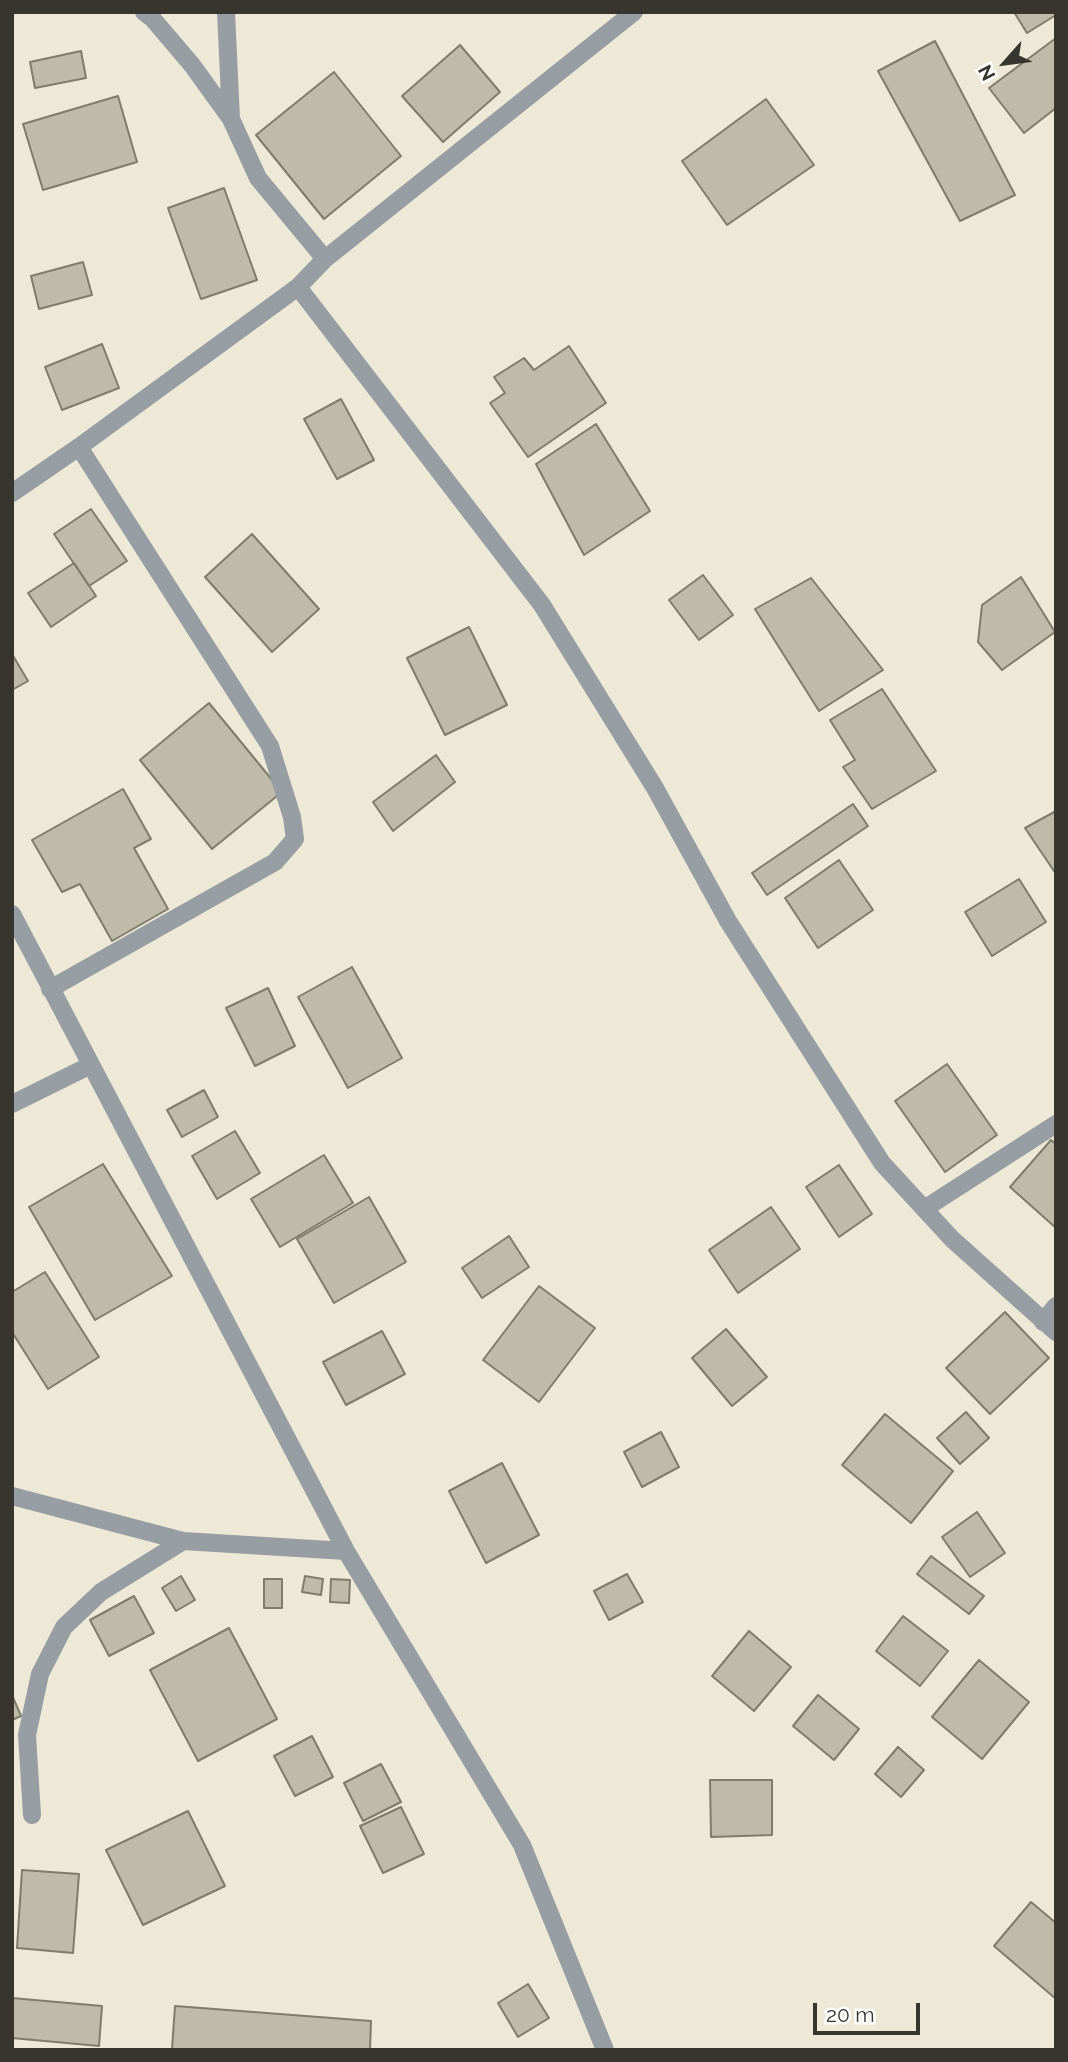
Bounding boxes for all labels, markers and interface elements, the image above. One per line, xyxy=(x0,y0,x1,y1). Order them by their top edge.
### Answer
north arrow xyxy=(970,28,1040,98)
text: N xyxy=(973,61,1000,84)
scale bar xyxy=(816,1988,923,2032)
text: 20 m xyxy=(826,2002,874,2027)

